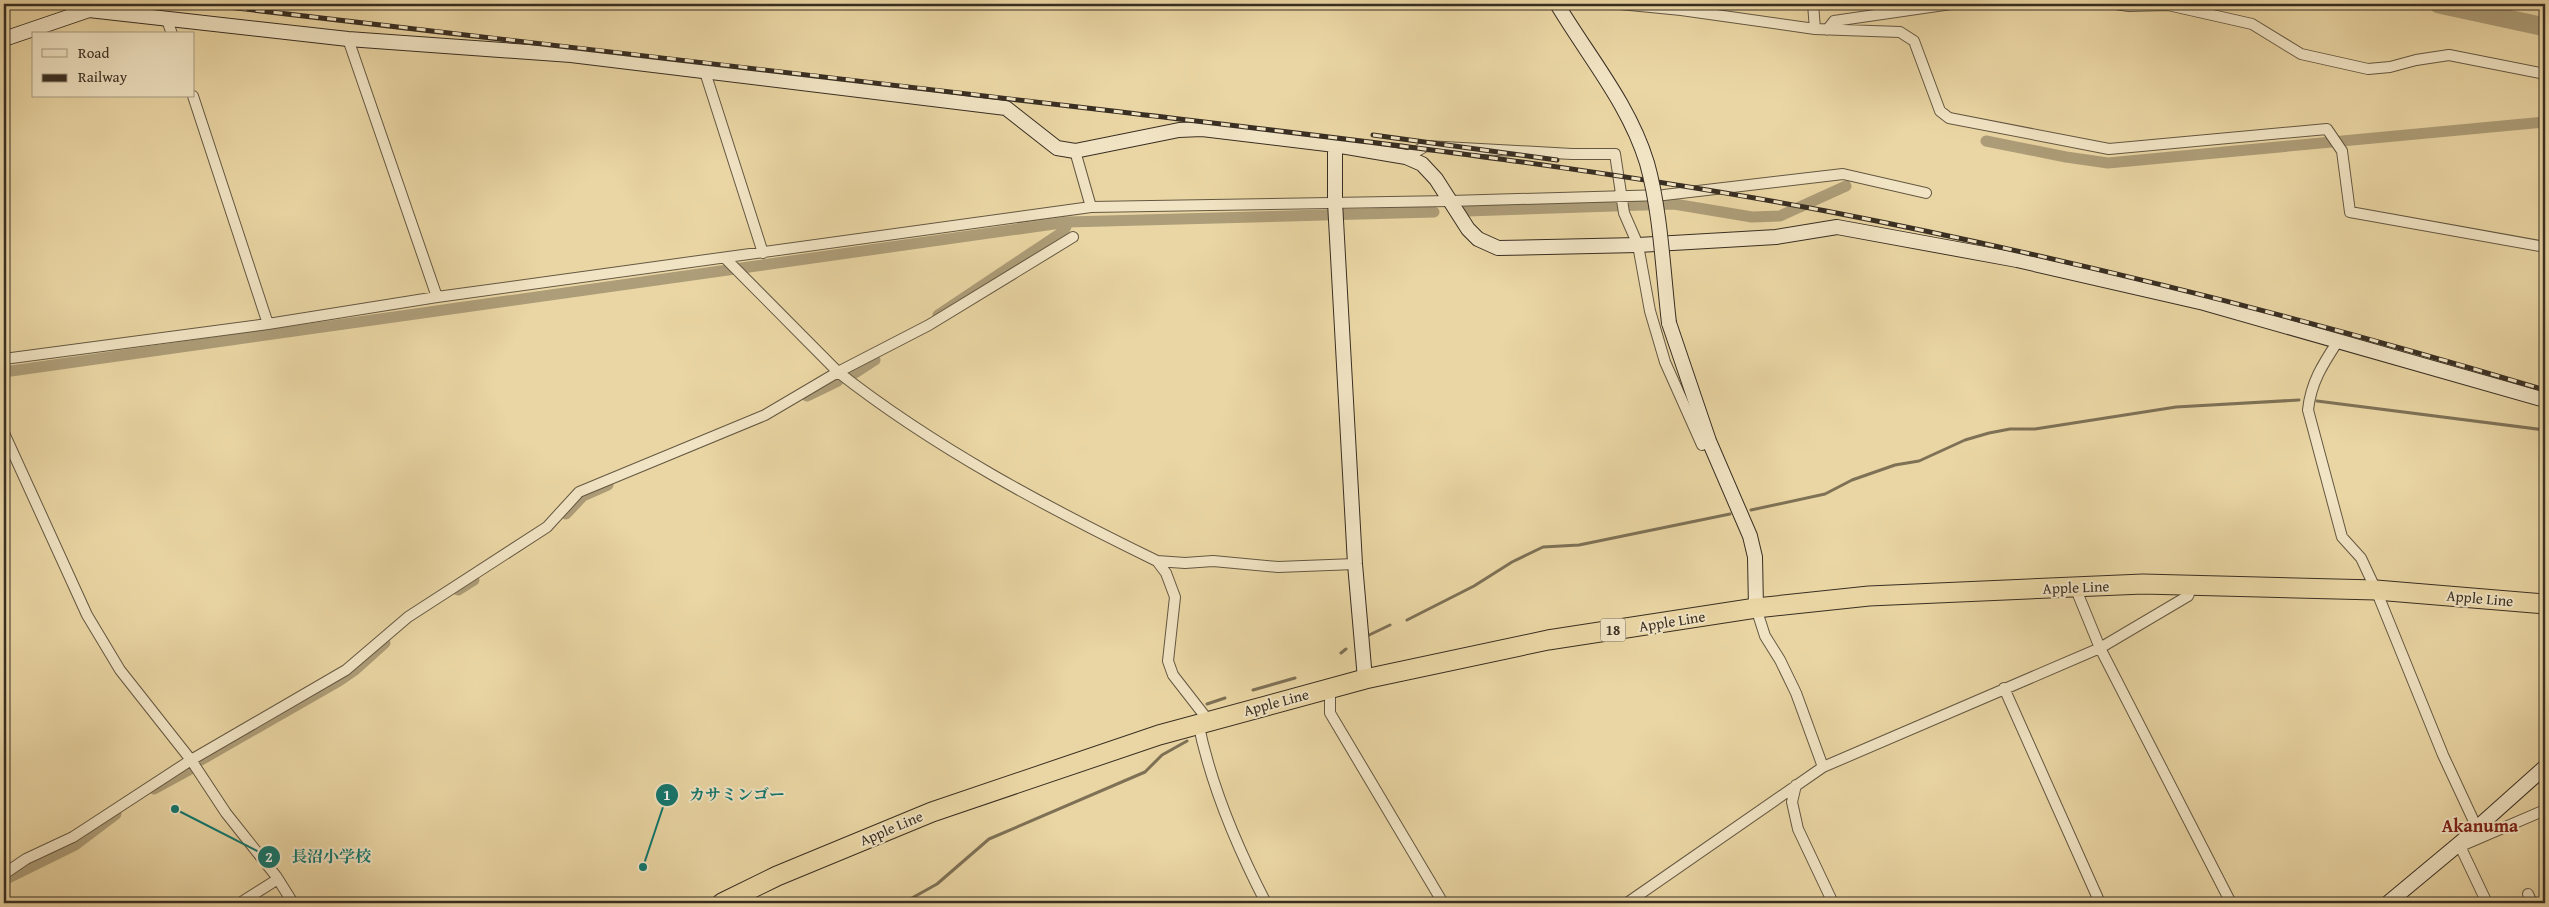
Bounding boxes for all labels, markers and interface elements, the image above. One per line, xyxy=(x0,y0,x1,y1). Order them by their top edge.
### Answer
legend xyxy=(32,32,195,98)
text: Road xyxy=(78,42,109,63)
text: Railway xyxy=(78,66,128,87)
street label: Apple Line xyxy=(2042,575,2110,599)
street label: Apple Line xyxy=(2446,585,2514,611)
street label: Apple Line xyxy=(1637,605,1707,637)
road number: 18 xyxy=(1600,618,1626,642)
street label: Apple Line xyxy=(1241,683,1311,721)
callout: カサミンゴー xyxy=(654,779,795,810)
text: カサミンゴー xyxy=(689,782,785,806)
text: 1 xyxy=(663,784,671,805)
street label: Apple Line xyxy=(856,805,926,851)
district label: Akanuma xyxy=(2442,812,2519,839)
callout: 長沼小学校 xyxy=(256,841,381,872)
text: 長沼小学校 xyxy=(291,844,372,868)
text: 2 xyxy=(265,846,273,867)

